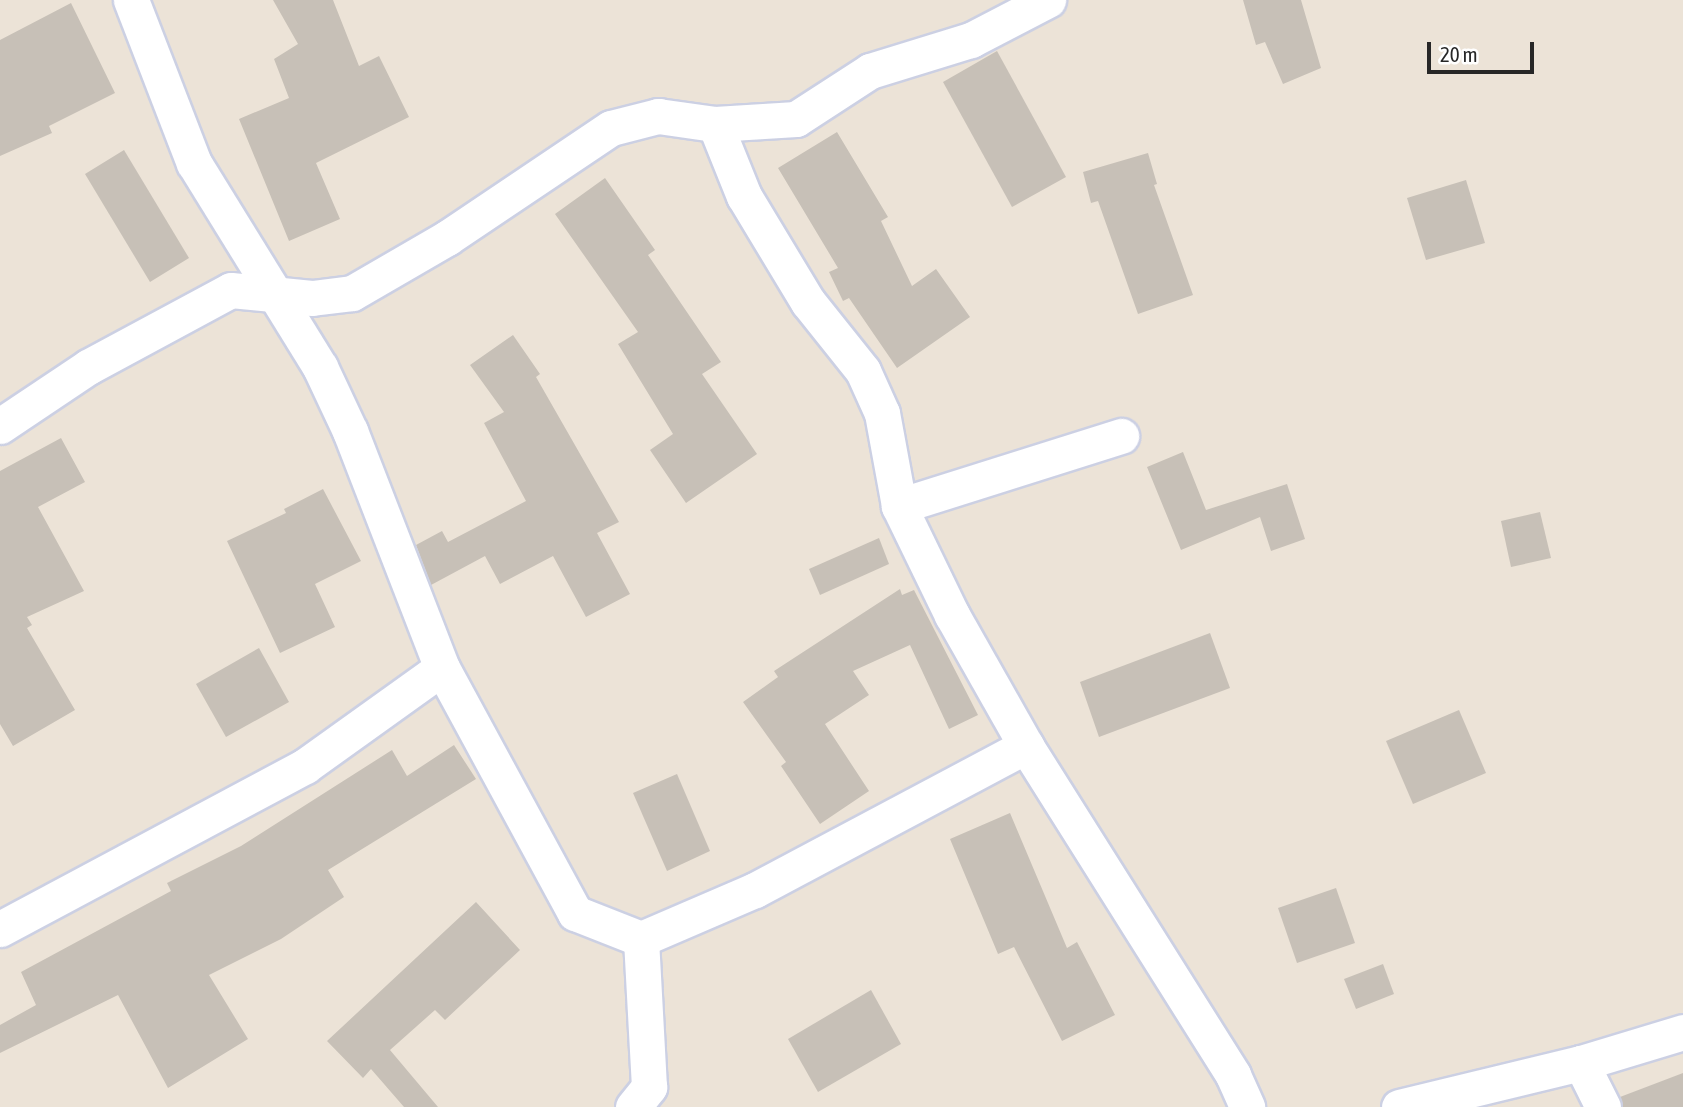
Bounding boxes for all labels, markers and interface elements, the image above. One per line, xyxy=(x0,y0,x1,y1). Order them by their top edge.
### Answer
scale bar xyxy=(1431,28,1538,72)
text: 20 m xyxy=(1440,42,1478,66)

